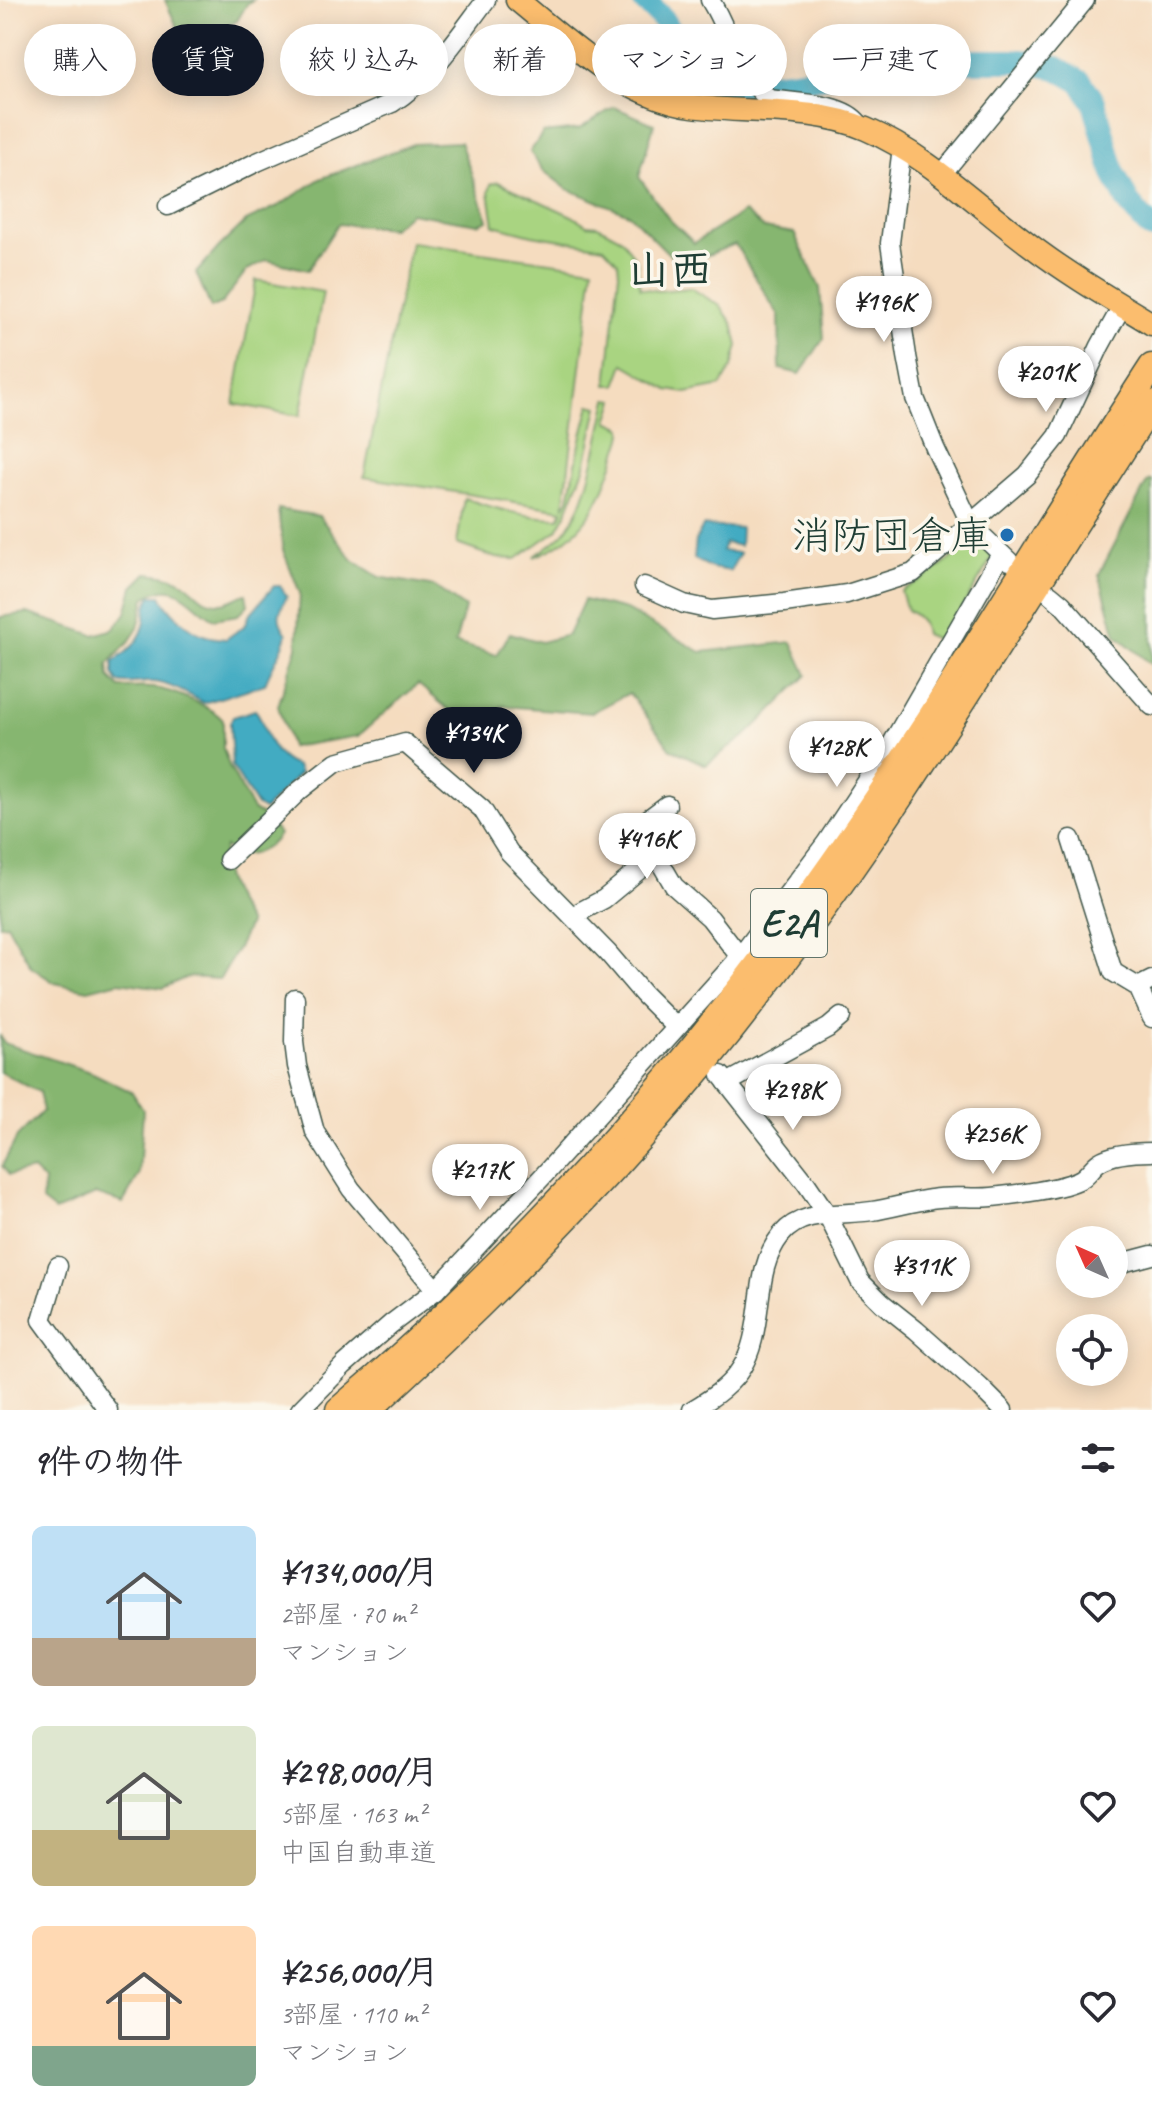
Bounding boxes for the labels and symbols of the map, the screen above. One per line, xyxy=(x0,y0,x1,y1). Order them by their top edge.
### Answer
district label: 山西 xyxy=(628,244,712,297)
pin: ¥196K xyxy=(828,276,940,344)
pin: ¥201K xyxy=(990,346,1102,414)
place label: 消防団倉庫 xyxy=(791,511,991,561)
marker: 消防団倉庫 xyxy=(998,526,1016,544)
pin: ¥134K xyxy=(418,707,530,775)
pin: ¥128K xyxy=(781,721,893,789)
pin: ¥416K xyxy=(591,813,703,881)
road number: E2A xyxy=(751,889,827,957)
pin: ¥298K xyxy=(737,1064,849,1132)
pin: ¥256K xyxy=(937,1108,1049,1176)
pin: ¥217K xyxy=(424,1144,536,1212)
north arrow xyxy=(1056,1226,1128,1298)
pin: ¥311K xyxy=(866,1240,978,1308)

